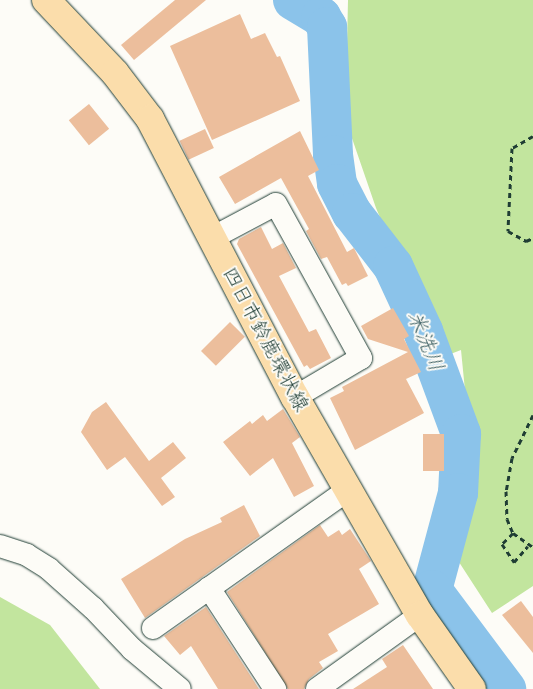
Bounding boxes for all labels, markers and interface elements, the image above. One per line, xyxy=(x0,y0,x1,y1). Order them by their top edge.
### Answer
street label: 四日市鈴鹿環状線 xyxy=(218,263,314,415)
water label: 米洗川 xyxy=(403,307,449,375)

